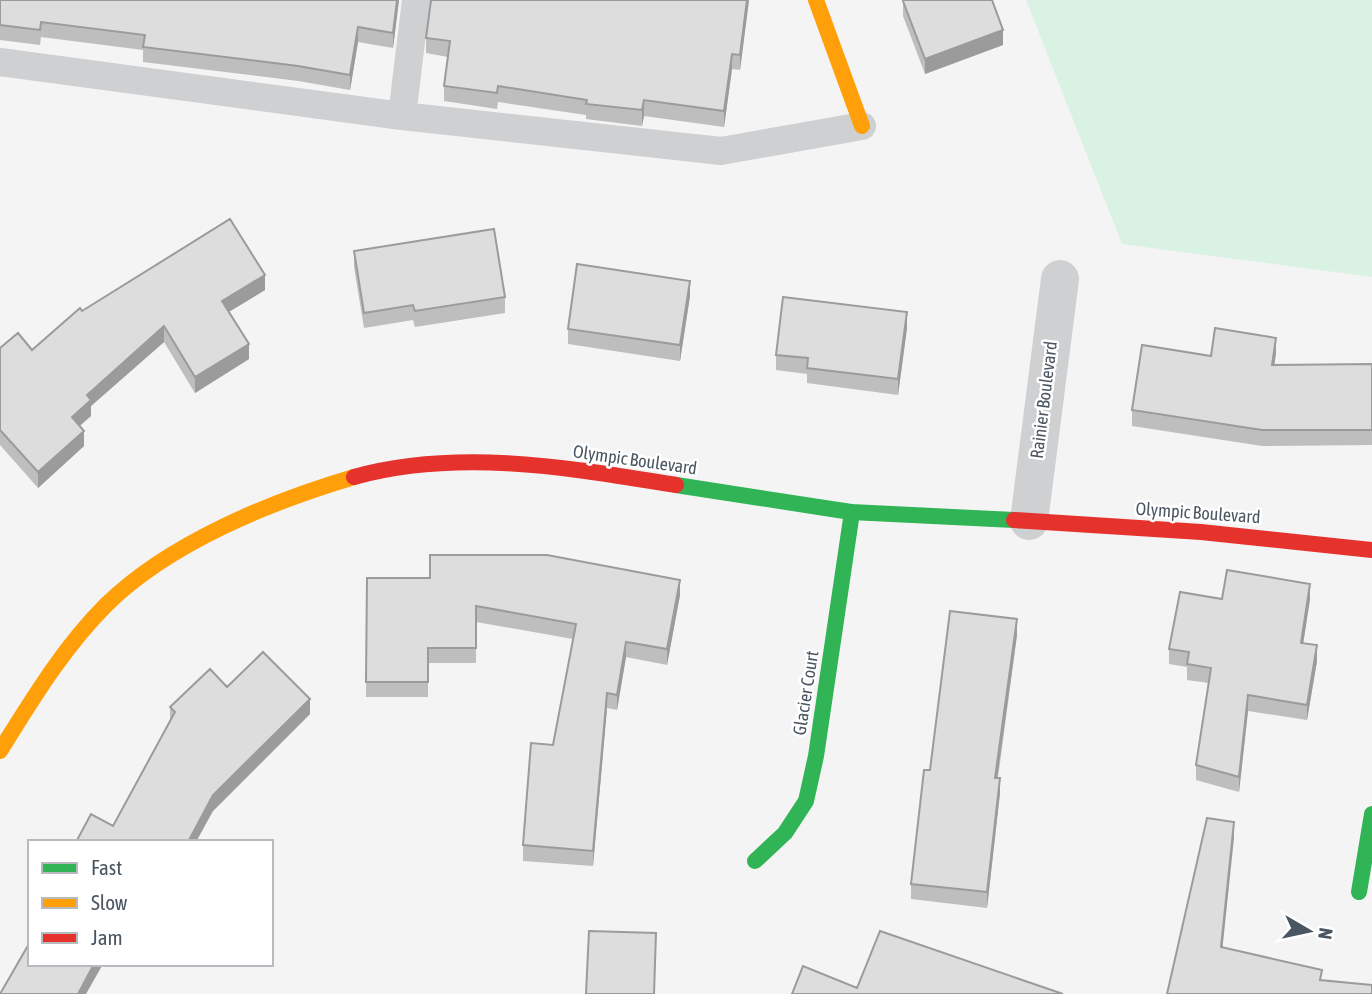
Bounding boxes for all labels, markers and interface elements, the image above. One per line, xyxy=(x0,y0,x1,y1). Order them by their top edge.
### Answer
street label: Rainier Boulevard xyxy=(1026,340,1061,460)
street label: Olympic Boulevard xyxy=(572,440,698,479)
street label: Olympic Boulevard xyxy=(1135,498,1261,527)
street label: Glacier Court xyxy=(788,649,823,737)
legend xyxy=(28,840,273,966)
text: Fast xyxy=(91,855,122,879)
text: Slow xyxy=(91,890,128,914)
north arrow xyxy=(1274,896,1344,966)
text: Jam xyxy=(91,925,123,949)
text: N xyxy=(1314,926,1338,941)

